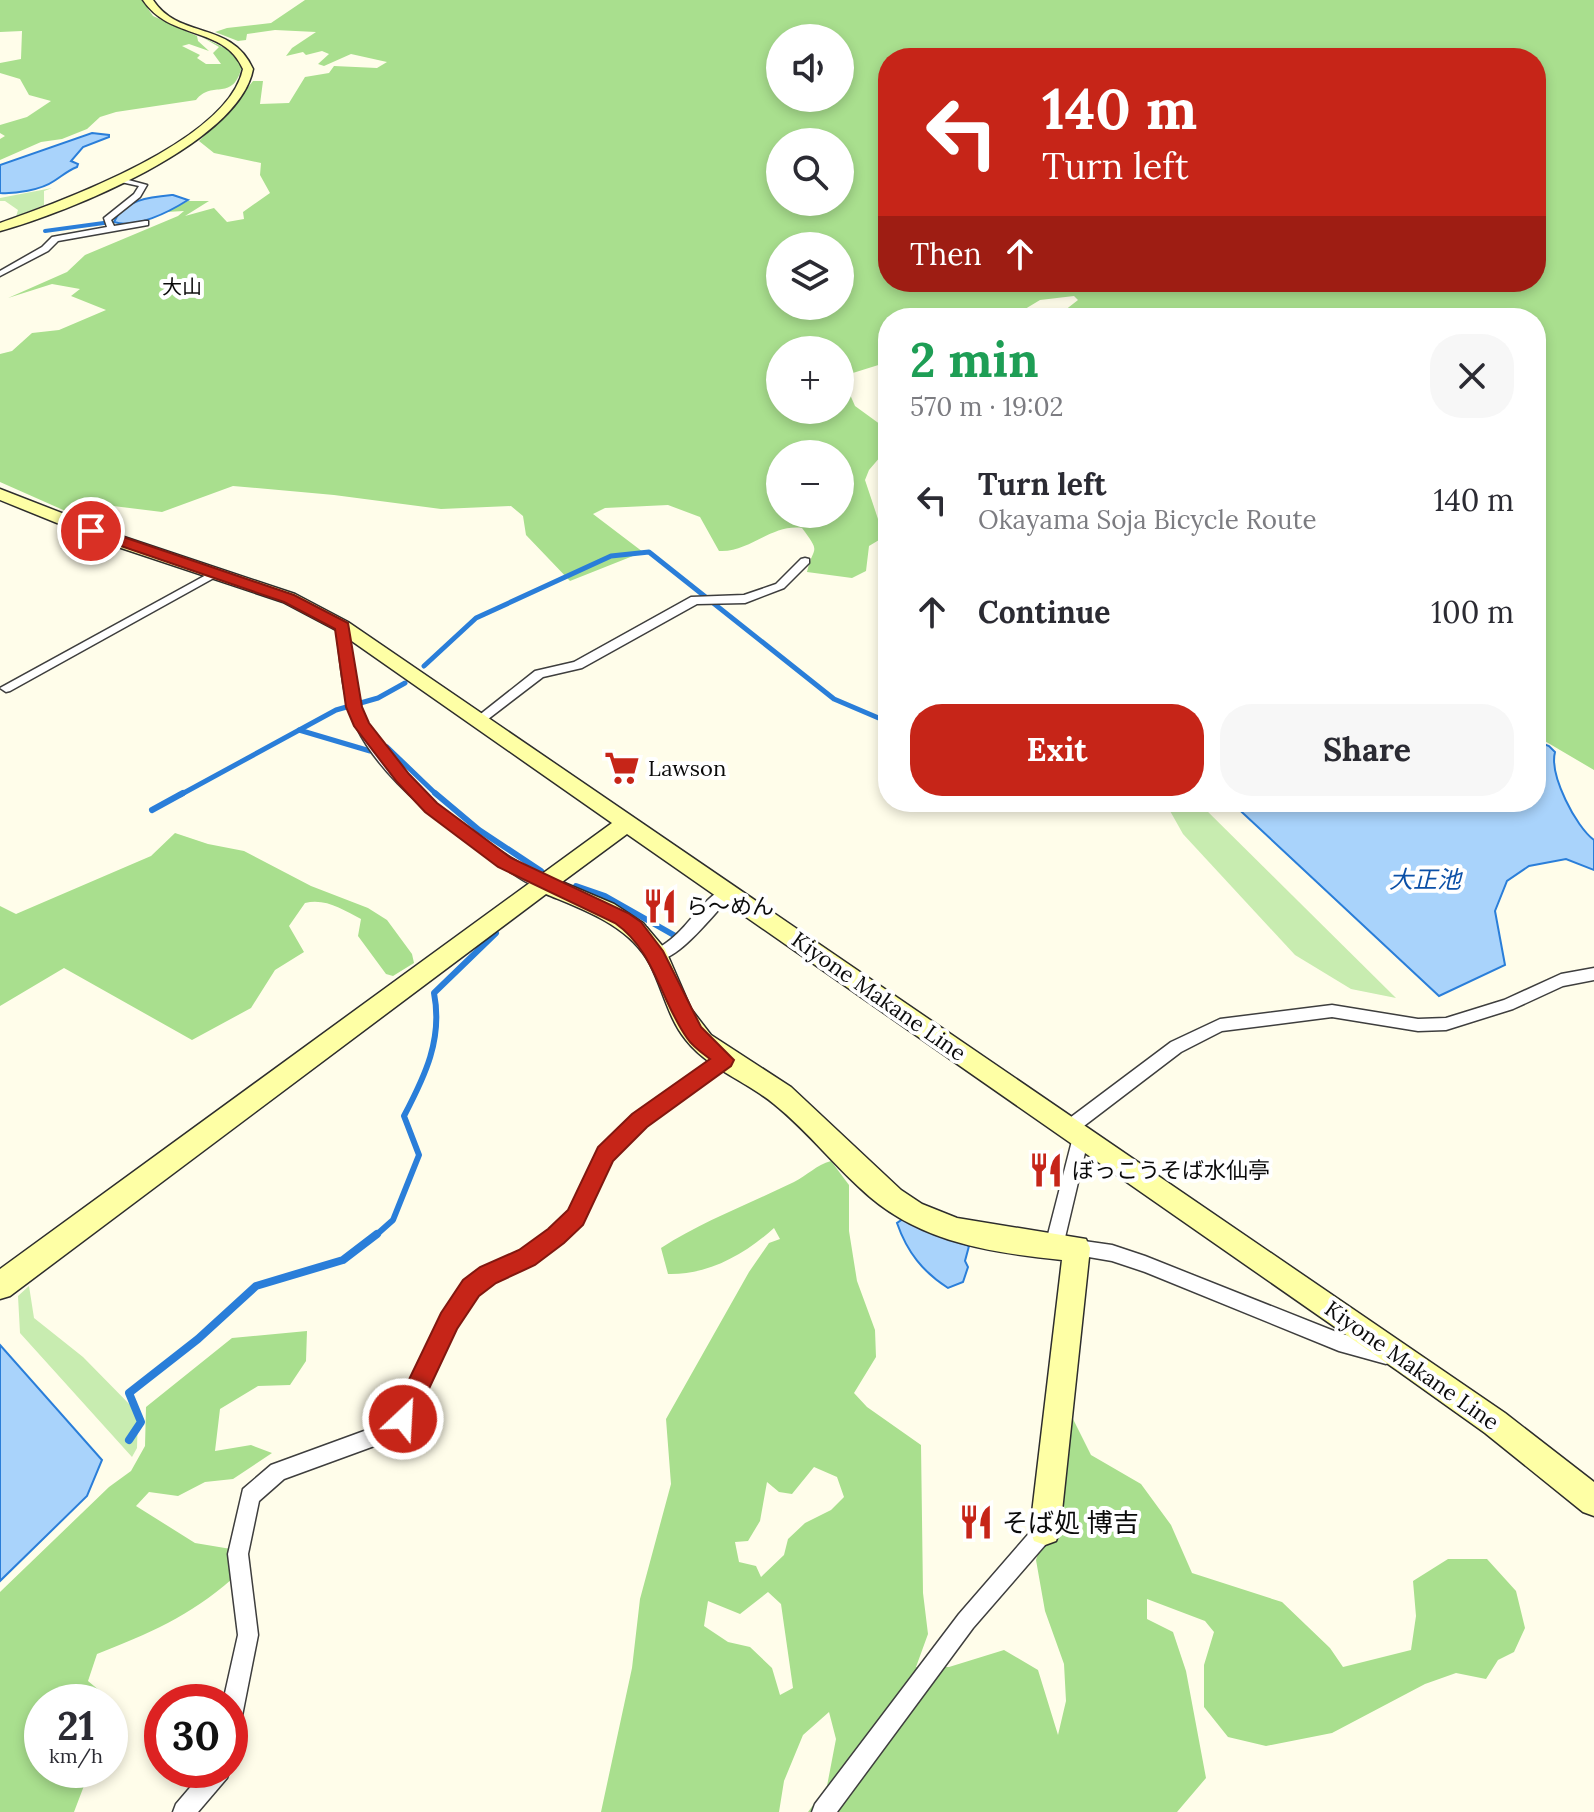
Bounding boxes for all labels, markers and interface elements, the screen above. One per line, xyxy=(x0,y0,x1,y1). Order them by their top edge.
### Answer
map controls xyxy=(766,24,854,528)
button: sound xyxy=(766,24,854,112)
text: 140 m xyxy=(1042,73,1197,144)
icon: left xyxy=(910,80,1014,184)
button: search xyxy=(766,128,854,216)
text: Turn left xyxy=(1042,143,1189,189)
button: layers xyxy=(766,232,854,320)
icon: ahead xyxy=(998,232,1042,276)
text: Then xyxy=(910,235,982,273)
district label: 大山 xyxy=(162,274,202,299)
text: 2 min xyxy=(910,329,1039,390)
button: close xyxy=(1430,334,1514,418)
button: + xyxy=(766,336,854,424)
text: 570 m · 19:02 xyxy=(910,390,1063,423)
button: − xyxy=(766,440,854,528)
text: Turn left xyxy=(978,465,1106,503)
icon: left xyxy=(910,478,954,522)
text: 140 m xyxy=(1433,481,1514,519)
pin xyxy=(57,497,125,565)
text: Okayama Soja Bicycle Route xyxy=(978,503,1317,536)
icon: arrive xyxy=(69,509,113,553)
icon: ahead xyxy=(910,590,954,634)
text: Continue xyxy=(978,593,1110,631)
text: 100 m xyxy=(1431,593,1514,631)
button: Exit xyxy=(910,704,1204,796)
button: Share xyxy=(1220,704,1514,796)
supermarket icon: Lawson xyxy=(603,749,641,787)
place label: Lawson xyxy=(648,754,726,782)
water label: 大正池 xyxy=(1389,864,1463,895)
restaurant icon: ら～めん xyxy=(641,887,679,925)
place label: ら～めん xyxy=(686,892,774,920)
street label: Kiyone Makane Line xyxy=(786,925,972,1067)
restaurant icon: ぼっこうそば水仙亭 xyxy=(1027,1151,1065,1189)
place label: ぼっこうそば水仙亭 xyxy=(1072,1156,1270,1184)
street label: Kiyone Makane Line xyxy=(1319,1294,1505,1436)
position arrow xyxy=(361,1377,445,1461)
restaurant icon: そば処 博吉 xyxy=(957,1503,995,1541)
place label: そば処 博吉 xyxy=(1002,1506,1139,1539)
speed limit sign: 30 xyxy=(144,1684,248,1788)
text: 21 xyxy=(57,1700,95,1751)
text: km/h xyxy=(49,1743,103,1768)

